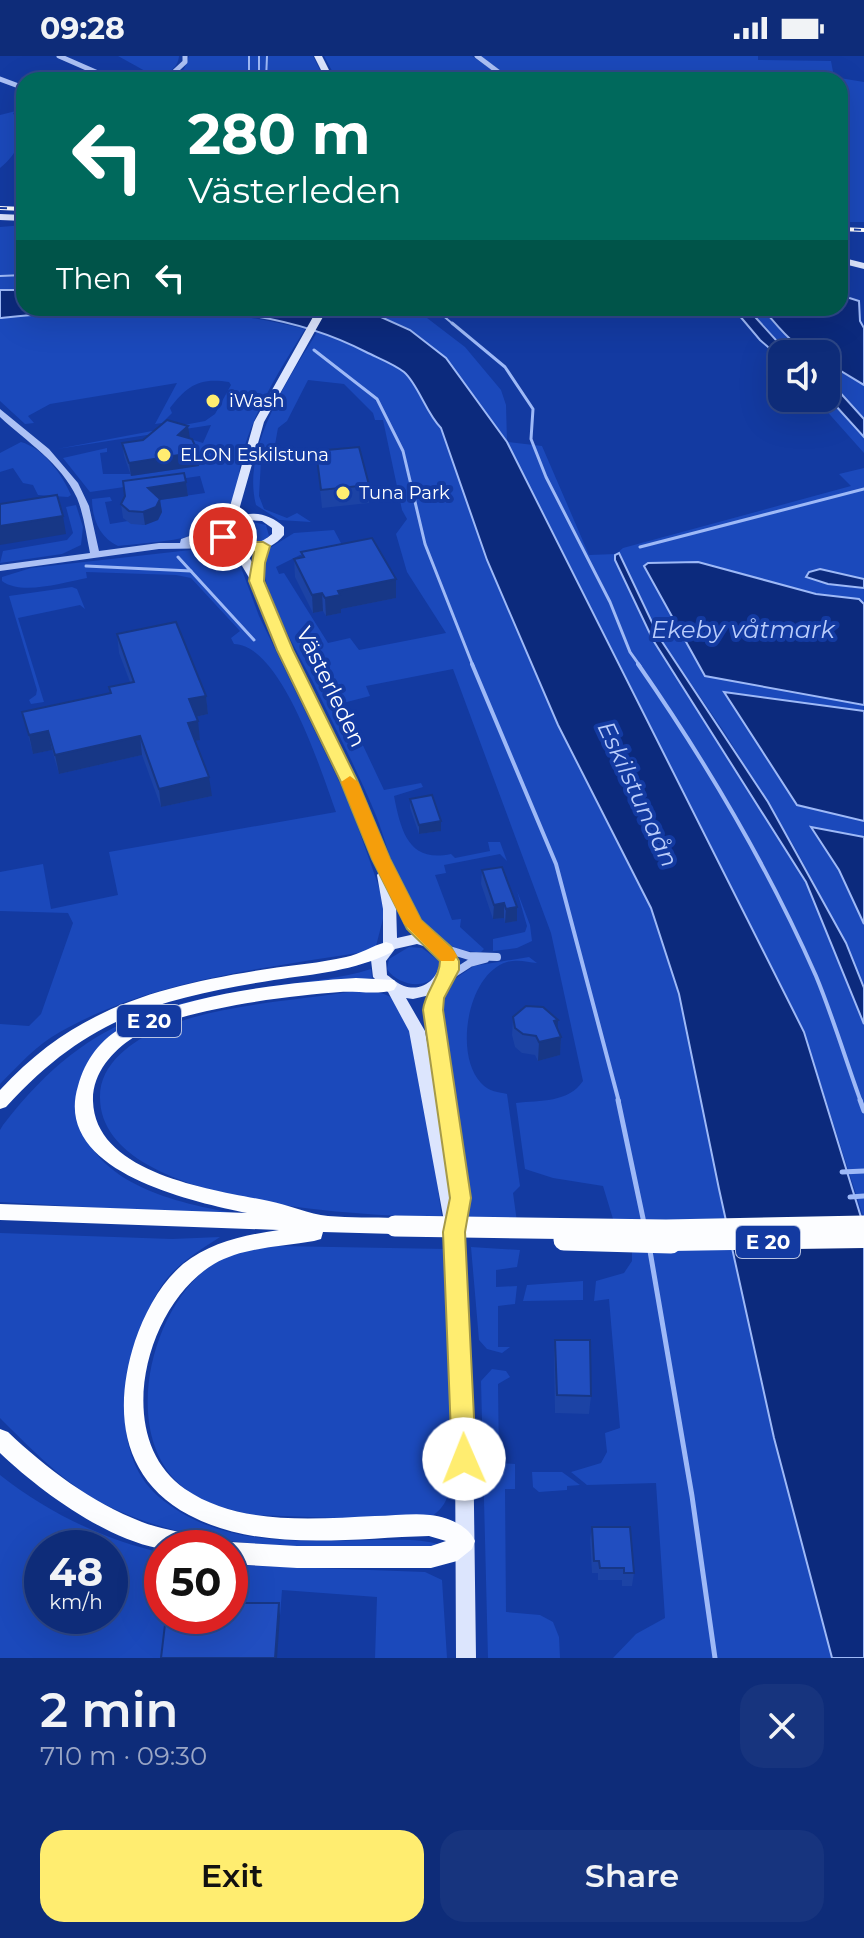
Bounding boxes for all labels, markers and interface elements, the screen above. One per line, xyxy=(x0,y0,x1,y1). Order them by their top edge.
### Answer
text: 09:28 xyxy=(40,10,125,47)
text: 280 m xyxy=(188,100,371,168)
icon: left xyxy=(56,104,160,208)
text: Västerleden xyxy=(188,168,402,212)
icon: left xyxy=(148,256,192,300)
text: Then xyxy=(56,260,132,297)
map controls xyxy=(768,340,840,412)
button: sound xyxy=(768,340,840,412)
place label: iWash xyxy=(229,390,284,412)
marker: iWash xyxy=(204,392,222,410)
place label: ELON Eskilstuna xyxy=(180,444,329,466)
marker: ELON Eskilstuna xyxy=(155,446,173,464)
place label: Tuna Park xyxy=(359,482,450,504)
marker: Tuna Park xyxy=(334,484,352,502)
pin xyxy=(189,503,257,571)
icon: arrive xyxy=(201,515,245,559)
water label: Ekeby våtmark xyxy=(651,615,837,644)
street label: Västerleden xyxy=(290,622,372,752)
water label: Eskilstunaån xyxy=(592,717,684,871)
road number: E 20 xyxy=(117,1005,181,1037)
road number: E 20 xyxy=(736,1226,800,1258)
position arrow xyxy=(422,1417,506,1501)
speed limit sign: 50 xyxy=(144,1530,248,1634)
text: 48 xyxy=(49,1547,103,1596)
text: km/h xyxy=(49,1590,103,1614)
text: 2 min xyxy=(40,1681,178,1739)
button: close xyxy=(740,1684,824,1768)
text: 710 m · 09:30 xyxy=(40,1740,207,1772)
button: Exit xyxy=(40,1830,424,1922)
button: Share xyxy=(440,1830,824,1922)

